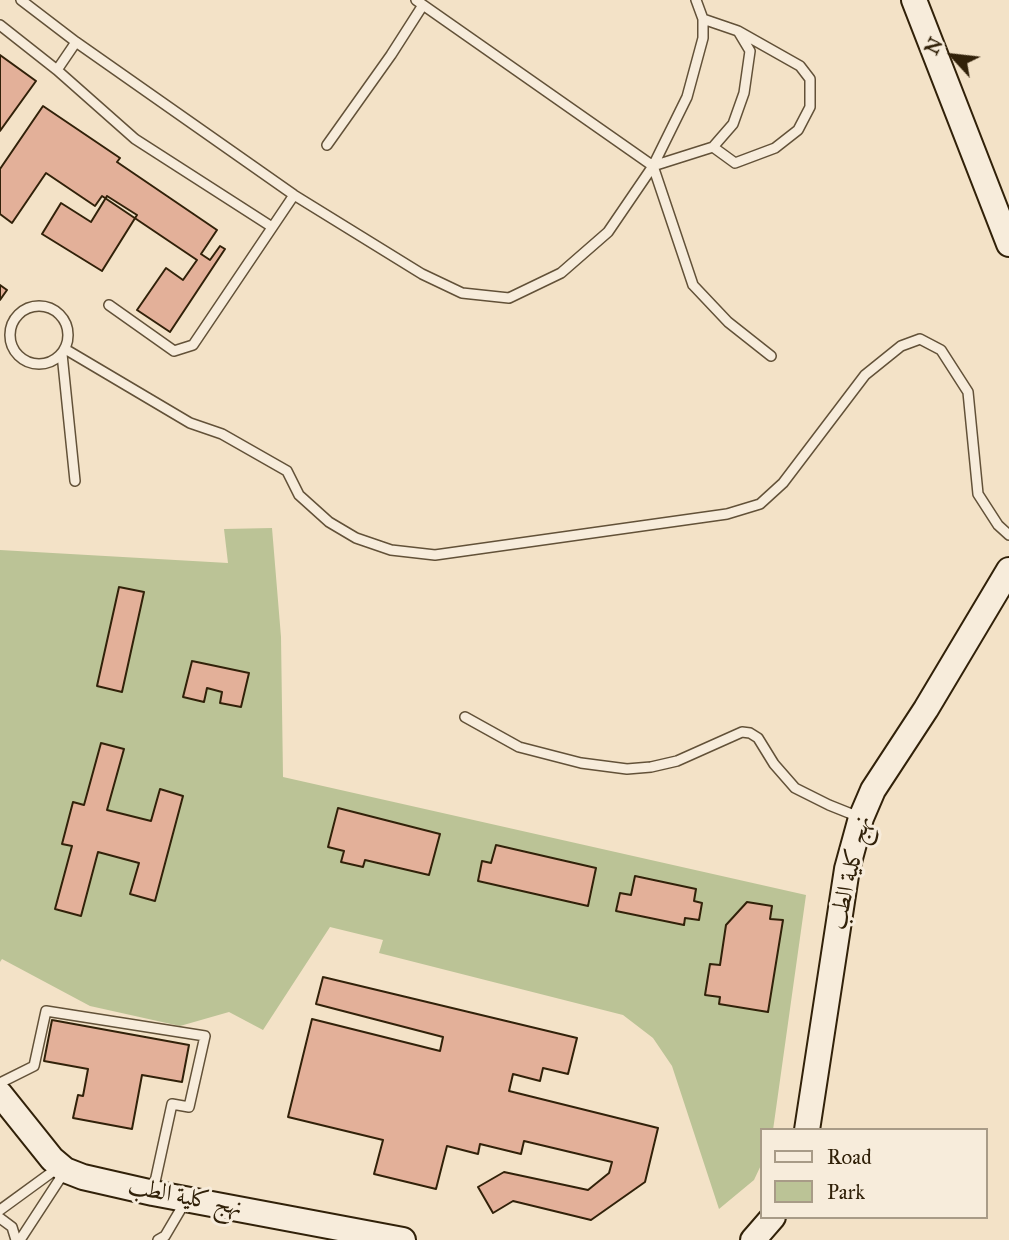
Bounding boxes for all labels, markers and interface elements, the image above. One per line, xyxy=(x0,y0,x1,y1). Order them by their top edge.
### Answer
north arrow xyxy=(918,21,988,91)
text: N xyxy=(920,34,948,59)
street label: نهج كلية الطب xyxy=(824,813,878,933)
legend xyxy=(760,1128,988,1219)
text: Road xyxy=(827,1144,872,1170)
street label: نهج كلية الطب xyxy=(125,1173,245,1223)
text: Park xyxy=(827,1179,865,1205)

